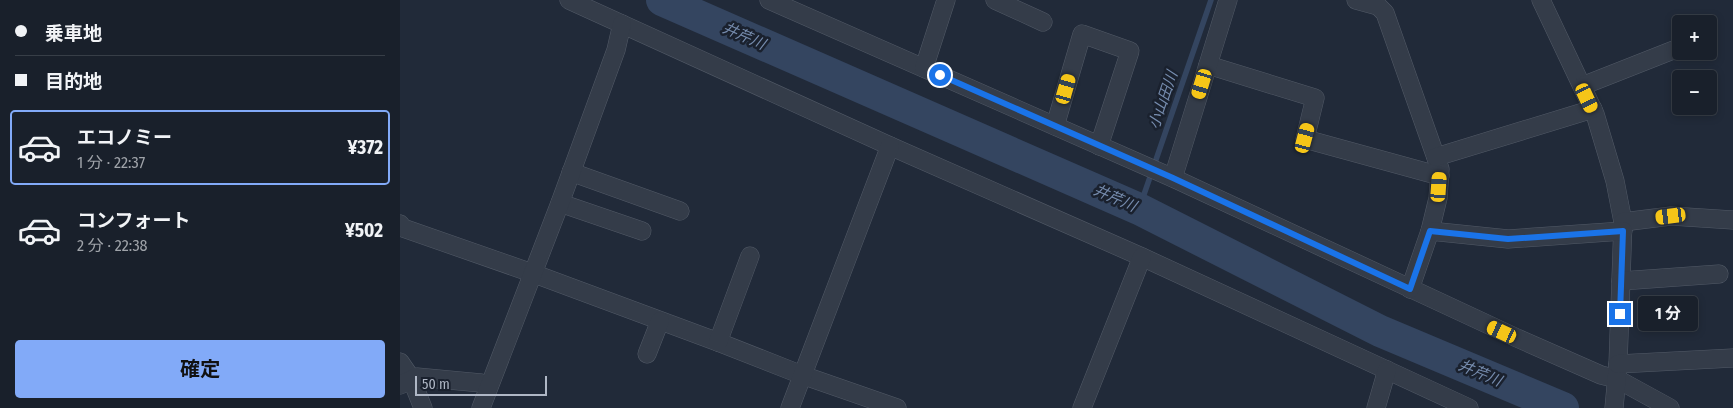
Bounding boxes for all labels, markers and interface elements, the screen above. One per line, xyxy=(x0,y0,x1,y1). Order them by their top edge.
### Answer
map controls xyxy=(1672,15,1717,115)
button: + xyxy=(1672,15,1717,60)
water label: 井芹川 xyxy=(720,19,770,54)
text: 乗車地 xyxy=(45,22,102,45)
route start xyxy=(929,64,951,86)
water label: 小山田川 xyxy=(1145,67,1182,131)
car xyxy=(1190,67,1213,101)
text: 目的地 xyxy=(45,70,102,93)
button: − xyxy=(1672,70,1717,115)
car xyxy=(1054,73,1077,105)
car xyxy=(1573,81,1600,115)
car xyxy=(1293,122,1316,154)
icon: car xyxy=(17,125,62,170)
text: エコノミー xyxy=(77,126,172,149)
text: ¥372 xyxy=(348,136,383,159)
text: 1 分 · 22:37 xyxy=(77,153,145,172)
car xyxy=(1430,172,1447,202)
water label: 井芹川 xyxy=(1091,181,1141,216)
car xyxy=(1655,207,1686,225)
icon: car xyxy=(17,208,62,253)
text: コンフォート xyxy=(77,209,190,232)
text: ¥502 xyxy=(345,219,383,242)
text: 2 分 · 22:38 xyxy=(77,236,148,255)
callout: 1 分 xyxy=(1638,296,1698,332)
route end xyxy=(1609,303,1631,325)
text: 1 分 xyxy=(1655,304,1681,323)
car xyxy=(1485,319,1518,345)
button: 確定 xyxy=(15,340,385,398)
water label: 井芹川 xyxy=(1456,356,1506,391)
scale bar xyxy=(415,373,548,396)
text: 50 m xyxy=(422,376,450,393)

